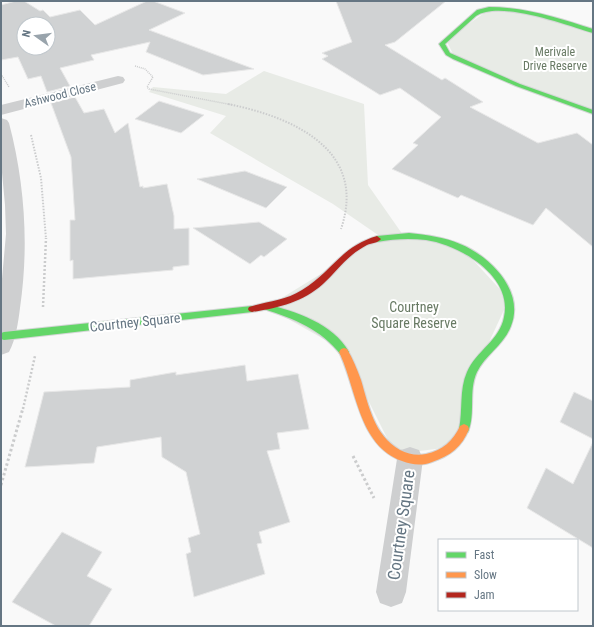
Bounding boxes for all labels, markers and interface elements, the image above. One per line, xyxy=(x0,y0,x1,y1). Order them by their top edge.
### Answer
north arrow xyxy=(16,16,56,56)
text: N xyxy=(20,29,34,39)
park label: Merivale Drive Reserve xyxy=(523,45,587,73)
street label: Ashwood Close xyxy=(23,79,98,111)
park label: Courtney Square Reserve xyxy=(371,299,457,331)
street label: Courtney Square xyxy=(89,309,182,335)
street label: Courtney Square xyxy=(383,469,419,581)
legend xyxy=(438,539,578,611)
text: Fast xyxy=(474,548,495,562)
text: Slow xyxy=(474,568,497,582)
text: Jam xyxy=(474,588,495,602)

